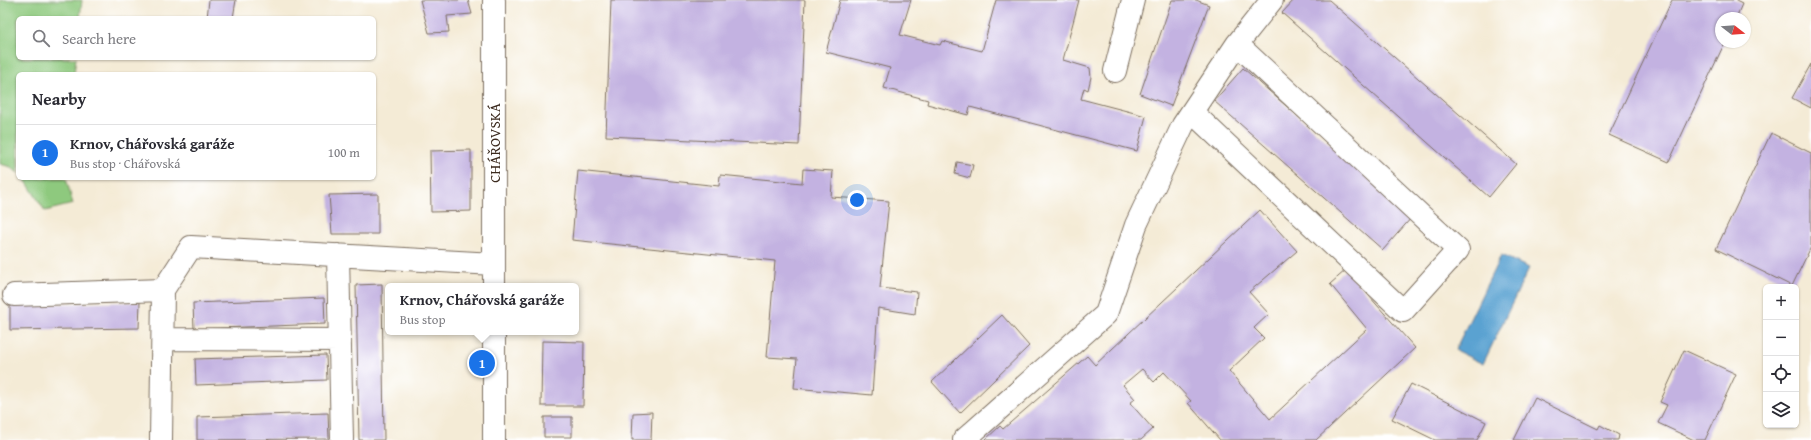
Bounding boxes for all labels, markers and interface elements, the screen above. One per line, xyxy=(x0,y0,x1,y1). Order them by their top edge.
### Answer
north arrow xyxy=(1715,12,1751,48)
search box xyxy=(16,16,376,60)
icon: search xyxy=(30,27,52,49)
text: Search here xyxy=(62,28,136,49)
text: Nearby xyxy=(32,86,86,111)
street label: CHÁŘOVSKÁ xyxy=(484,103,505,183)
text: Krnov, Chářovská garáže xyxy=(70,133,235,154)
text: 1 xyxy=(42,143,48,162)
text: 100 m xyxy=(328,143,360,162)
text: Bus stop · Chářovská xyxy=(70,154,180,173)
your location xyxy=(847,190,867,210)
popup xyxy=(385,283,579,335)
map controls xyxy=(1763,284,1799,428)
button: + xyxy=(1763,284,1799,320)
text: Krnov, Chářovská garáže xyxy=(400,289,564,310)
text: Bus stop xyxy=(400,310,446,329)
button: − xyxy=(1763,320,1799,356)
pin: 1 xyxy=(469,348,495,378)
button: locate xyxy=(1763,356,1799,392)
button: layers xyxy=(1763,392,1799,428)

